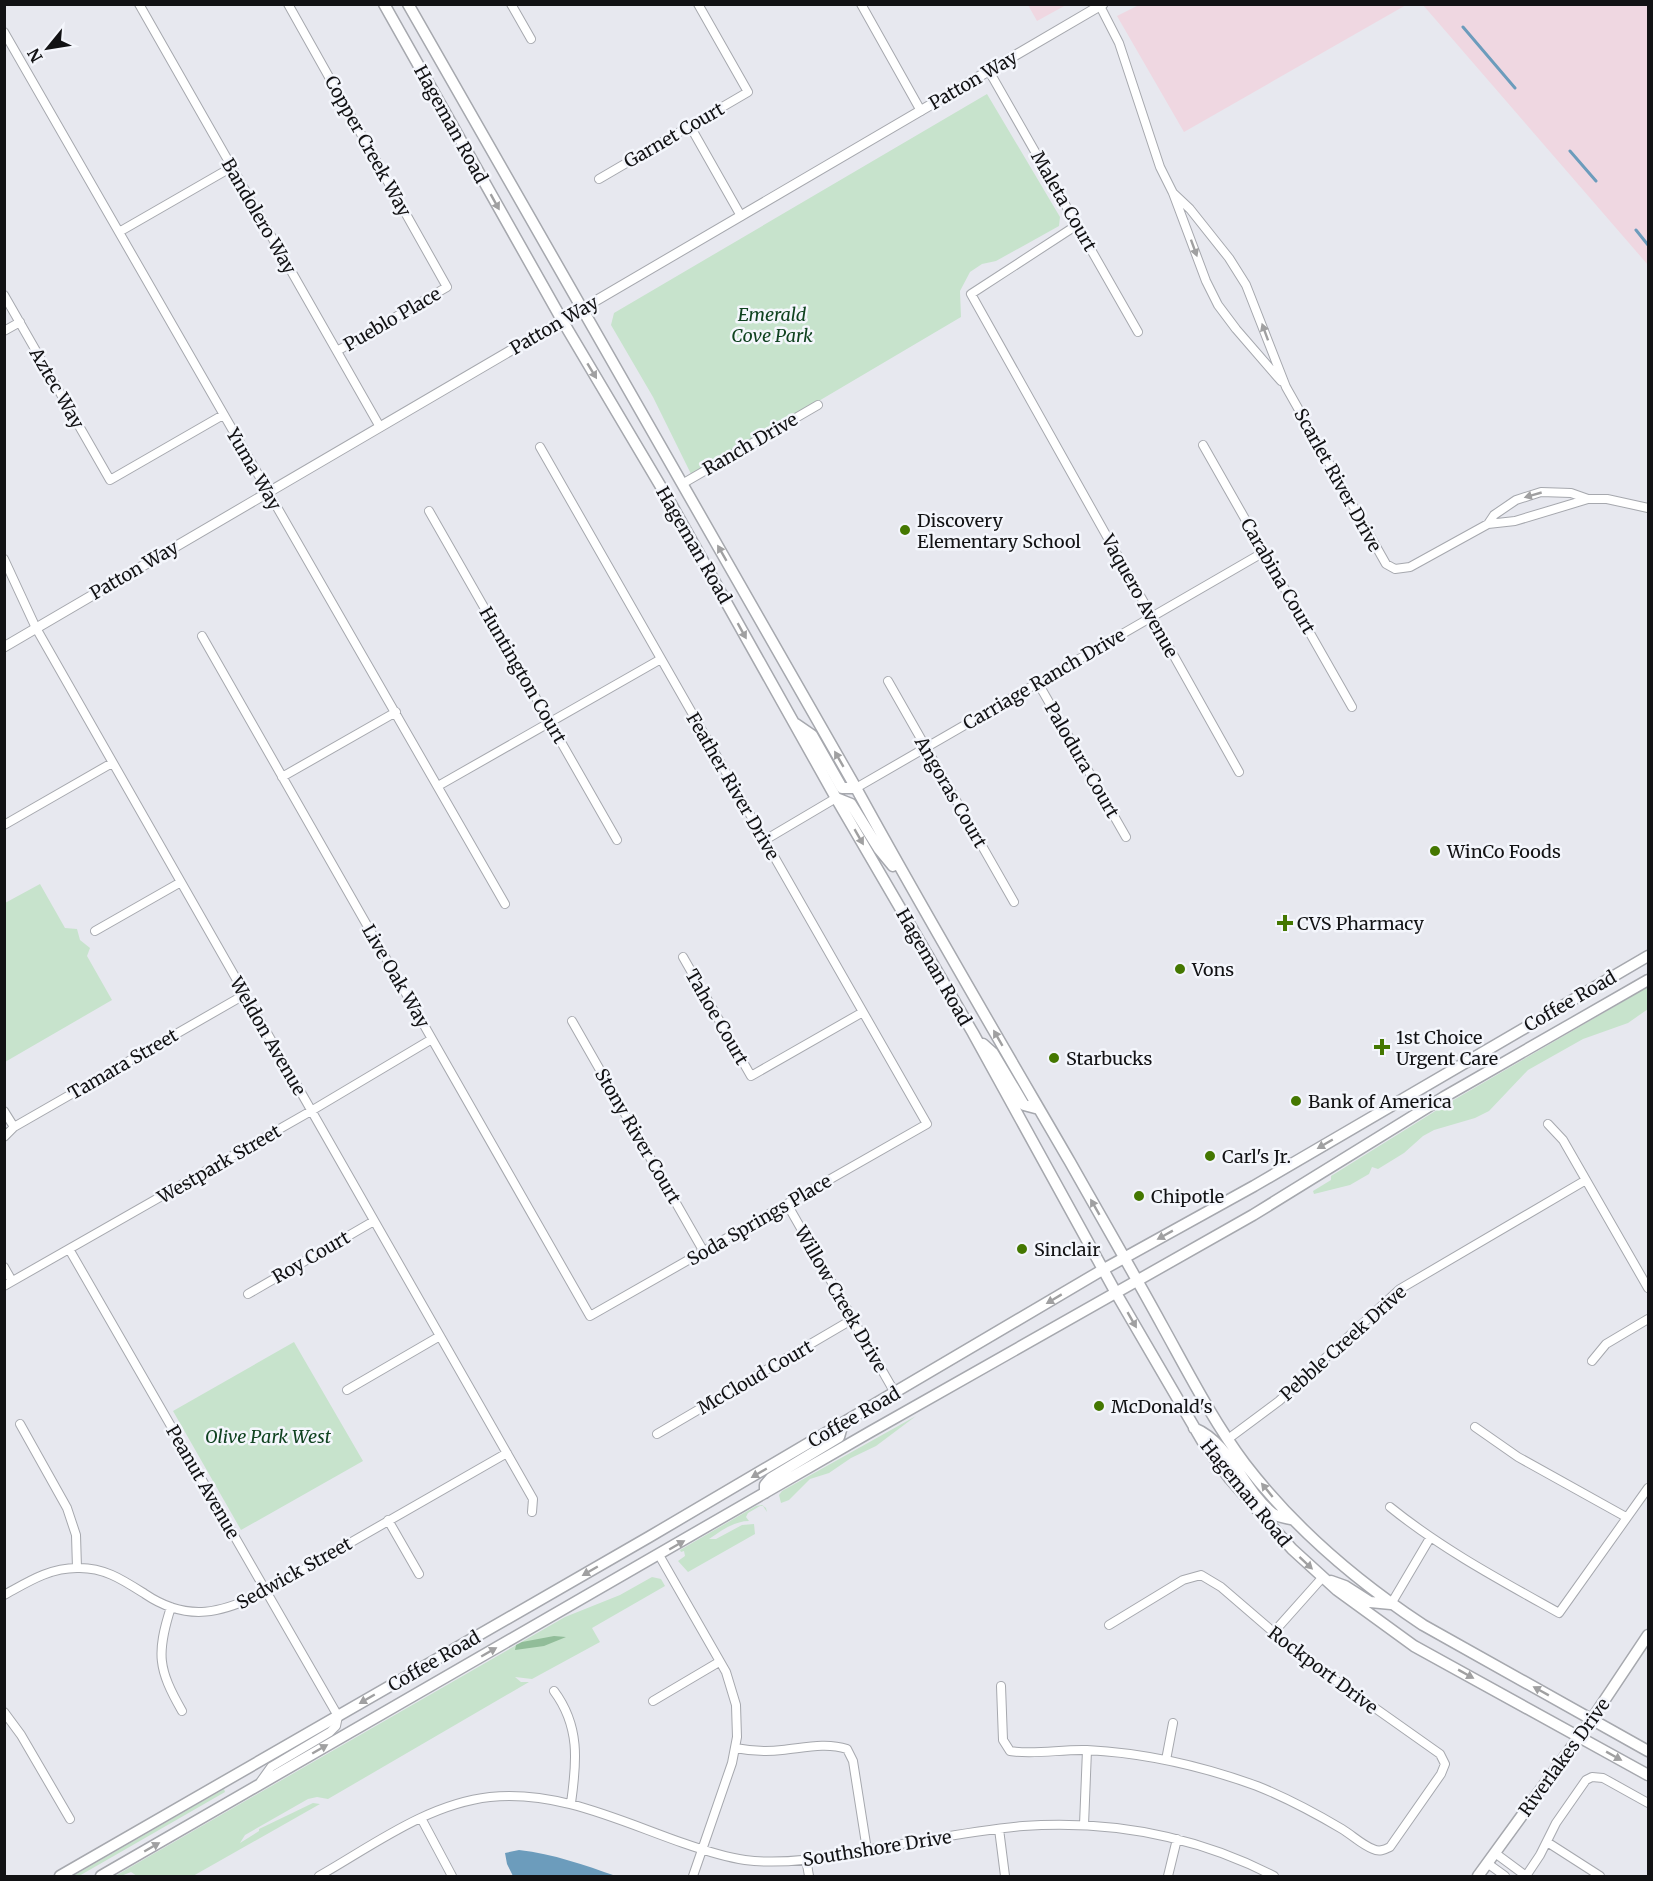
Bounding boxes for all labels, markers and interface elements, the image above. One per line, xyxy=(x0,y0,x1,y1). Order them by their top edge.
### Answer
north arrow xyxy=(18,18,78,78)
text: N xyxy=(23,45,47,66)
street label: Patton Way xyxy=(925,45,1022,115)
street label: Hageman Road xyxy=(409,61,493,187)
street label: Copper Creek Way xyxy=(320,72,416,221)
street label: Garnet Court xyxy=(620,97,728,173)
street label: Maleta Court xyxy=(1026,147,1102,255)
street label: Bandolero Way xyxy=(217,154,302,278)
one-way arrow xyxy=(490,194,500,211)
one-way arrow xyxy=(1189,239,1199,257)
street label: Pueblo Place xyxy=(339,282,445,356)
street label: Patton Way xyxy=(506,290,603,360)
park label: Emerald Cove Park xyxy=(731,303,813,347)
one-way arrow xyxy=(1259,323,1269,341)
street label: Aztec Way xyxy=(24,343,90,433)
one-way arrow xyxy=(587,363,597,380)
street label: Scarlet River Drive xyxy=(1289,404,1387,556)
street label: Ranch Drive xyxy=(698,408,802,480)
street label: Yuma Way xyxy=(221,423,287,514)
street label: Hageman Road xyxy=(651,482,737,608)
one-way arrow xyxy=(1524,491,1542,500)
place label: Discovery Elementary School xyxy=(917,509,1081,553)
street label: Carabina Court xyxy=(1236,514,1320,638)
marker: Discovery Elementary School xyxy=(898,523,912,537)
street label: Vaquero Avenue xyxy=(1096,529,1183,662)
street label: Patton Way xyxy=(86,535,183,605)
one-way arrow xyxy=(716,545,727,561)
street label: Huntington Court xyxy=(474,602,572,748)
one-way arrow xyxy=(737,622,747,639)
street label: Carriage Ranch Drive xyxy=(959,623,1129,735)
street label: Palodura Court xyxy=(1040,698,1124,822)
street label: Feather River Drive xyxy=(681,708,785,864)
street label: Angoras Court xyxy=(909,731,992,852)
one-way arrow xyxy=(834,750,844,767)
one-way arrow xyxy=(853,829,864,845)
place label: WinCo Foods xyxy=(1446,840,1561,863)
marker: WinCo Foods xyxy=(1428,844,1442,858)
street label: Hageman Road xyxy=(891,904,977,1030)
place label: CVS Pharmacy xyxy=(1297,912,1425,935)
marker: CVS Pharmacy xyxy=(1278,916,1292,930)
street label: Live Oak Way xyxy=(357,920,435,1032)
place label: Vons xyxy=(1191,958,1234,981)
marker: Vons xyxy=(1173,962,1187,976)
street label: Tahoe Court xyxy=(680,965,754,1069)
street label: Coffee Road xyxy=(1520,965,1620,1037)
street label: Weldon Avenue xyxy=(224,972,311,1099)
street label: Tamara Street xyxy=(64,1023,182,1105)
place label: 1st Choice Urgent Care xyxy=(1396,1026,1498,1070)
one-way arrow xyxy=(993,1030,1004,1046)
marker: 1st Choice Urgent Care xyxy=(1373,1038,1391,1056)
place label: Starbucks xyxy=(1066,1047,1152,1070)
marker: Starbucks xyxy=(1047,1051,1061,1065)
street label: Stony River Court xyxy=(590,1064,686,1208)
place label: Bank of America xyxy=(1308,1090,1452,1113)
marker: Bank of America xyxy=(1289,1094,1303,1108)
street label: Westpark Street xyxy=(152,1119,285,1209)
one-way arrow xyxy=(1317,1139,1333,1150)
place label: Carl's Jr. xyxy=(1222,1145,1291,1168)
marker: Carl's Jr. xyxy=(1203,1149,1217,1163)
street label: Soda Springs Place xyxy=(683,1169,835,1271)
place label: Chipotle xyxy=(1151,1185,1224,1208)
marker: Chipotle xyxy=(1132,1189,1146,1203)
one-way arrow xyxy=(1090,1198,1100,1215)
street label: Willow Creek Drive xyxy=(789,1221,892,1376)
street label: Roy Court xyxy=(268,1226,354,1288)
one-way arrow xyxy=(1156,1230,1173,1240)
place label: Sinclair xyxy=(1034,1238,1100,1261)
marker: Sinclair xyxy=(1015,1242,1029,1256)
street label: Pebble Creek Drive xyxy=(1275,1280,1411,1406)
one-way arrow xyxy=(1046,1294,1062,1305)
one-way arrow xyxy=(1127,1312,1137,1329)
street label: McCloud Court xyxy=(693,1335,817,1419)
street label: Coffee Road xyxy=(804,1381,904,1453)
place label: McDonald's xyxy=(1111,1395,1213,1418)
marker: McDonald's xyxy=(1092,1399,1106,1413)
street label: Peanut Avenue xyxy=(161,1421,245,1543)
park label: Olive Park West xyxy=(205,1425,332,1448)
street label: Hageman Road xyxy=(1196,1435,1296,1551)
one-way arrow xyxy=(751,1467,767,1478)
one-way arrow xyxy=(1262,1483,1274,1498)
street label: Sedwick Street xyxy=(232,1532,356,1614)
one-way arrow xyxy=(669,1539,685,1550)
one-way arrow xyxy=(1299,1556,1314,1570)
one-way arrow xyxy=(582,1565,598,1576)
street label: Rockport Drive xyxy=(1263,1621,1383,1719)
street label: Coffee Road xyxy=(384,1625,484,1697)
one-way arrow xyxy=(481,1647,498,1657)
one-way arrow xyxy=(1457,1669,1474,1679)
one-way arrow xyxy=(1533,1686,1550,1696)
street label: Riverlakes Drive xyxy=(1513,1693,1615,1821)
one-way arrow xyxy=(358,1694,375,1704)
one-way arrow xyxy=(312,1745,329,1755)
one-way arrow xyxy=(1606,1751,1623,1761)
street label: Southshore Drive xyxy=(801,1825,953,1871)
one-way arrow xyxy=(144,1842,161,1852)

